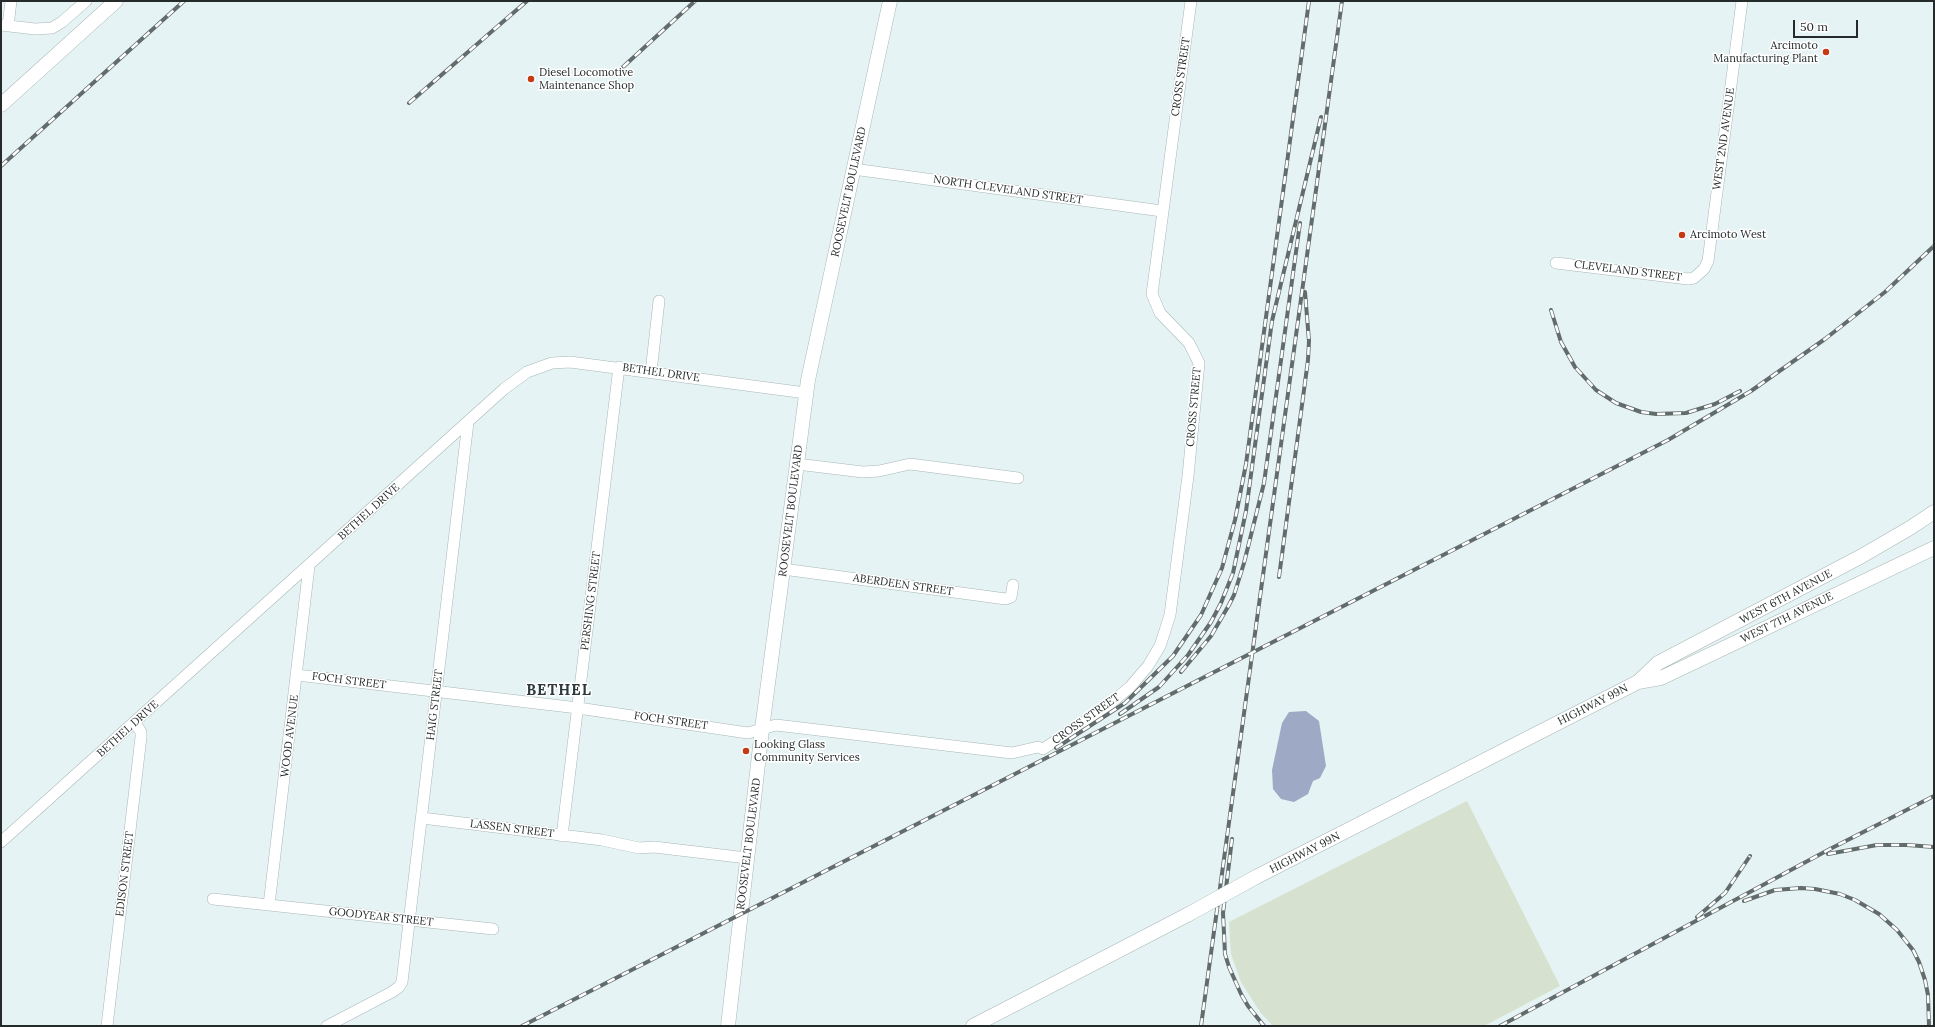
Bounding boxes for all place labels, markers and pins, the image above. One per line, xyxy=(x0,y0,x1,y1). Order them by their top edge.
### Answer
place label: Arcimoto Manufacturing Plant xyxy=(1713,39,1818,65)
marker: Arcimoto Manufacturing Plant xyxy=(1821,47,1831,57)
place label: Diesel Locomotive Maintenance Shop xyxy=(539,66,634,92)
marker: Diesel Locomotive Maintenance Shop xyxy=(526,74,536,84)
place label: Arcimoto West xyxy=(1690,228,1766,242)
marker: Arcimoto West xyxy=(1677,230,1687,240)
place label: Looking Glass Community Services xyxy=(754,738,860,764)
marker: Looking Glass Community Services xyxy=(741,746,751,756)

